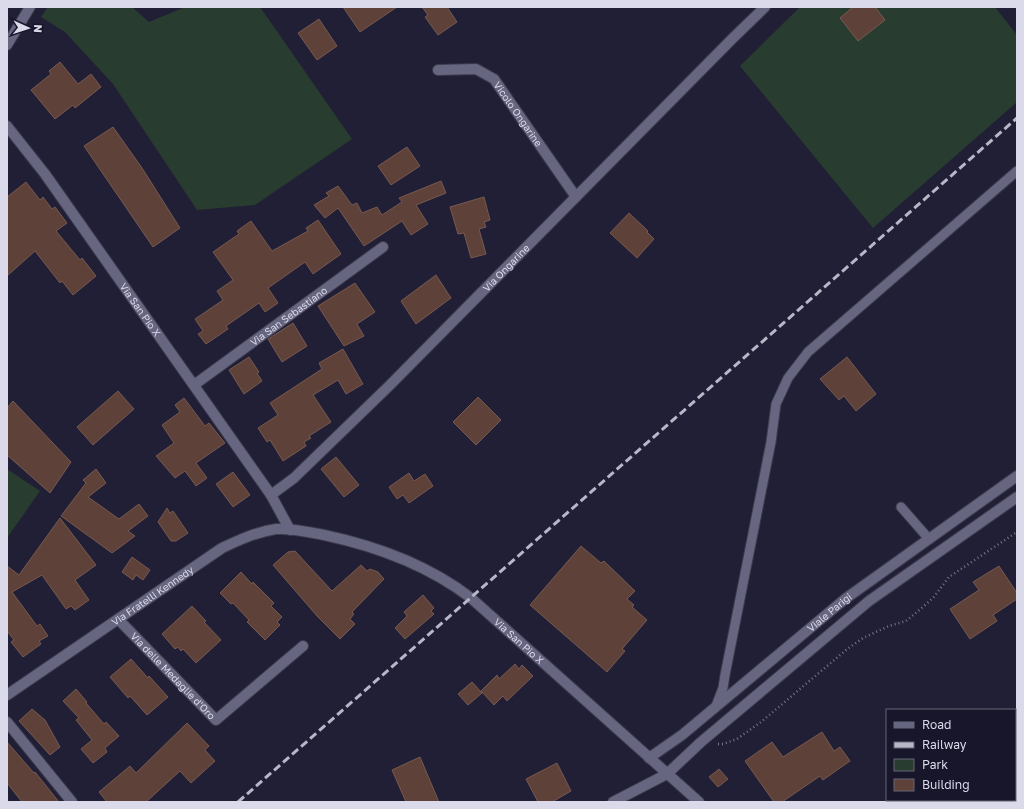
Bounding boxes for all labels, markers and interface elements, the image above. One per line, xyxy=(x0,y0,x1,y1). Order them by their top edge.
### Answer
north arrow xyxy=(8,8,48,48)
text: N xyxy=(32,24,45,33)
street label: Vicolo Ongarine xyxy=(491,79,545,149)
street label: Via Ongarine xyxy=(480,241,532,294)
street label: Via San Pio X xyxy=(118,280,164,339)
street label: Via San Sebastiano xyxy=(248,284,329,348)
street label: Via Fratelli Kennedy xyxy=(109,563,196,628)
street label: Viale Parigi xyxy=(805,590,854,634)
street label: Via San Pio X xyxy=(492,616,547,667)
street label: Via delle Medaglie d'Oro xyxy=(128,630,218,722)
legend xyxy=(886,709,1016,801)
text: Road xyxy=(922,717,951,732)
text: Railway xyxy=(922,737,967,752)
text: Park xyxy=(922,757,948,772)
text: Building xyxy=(922,777,970,792)

